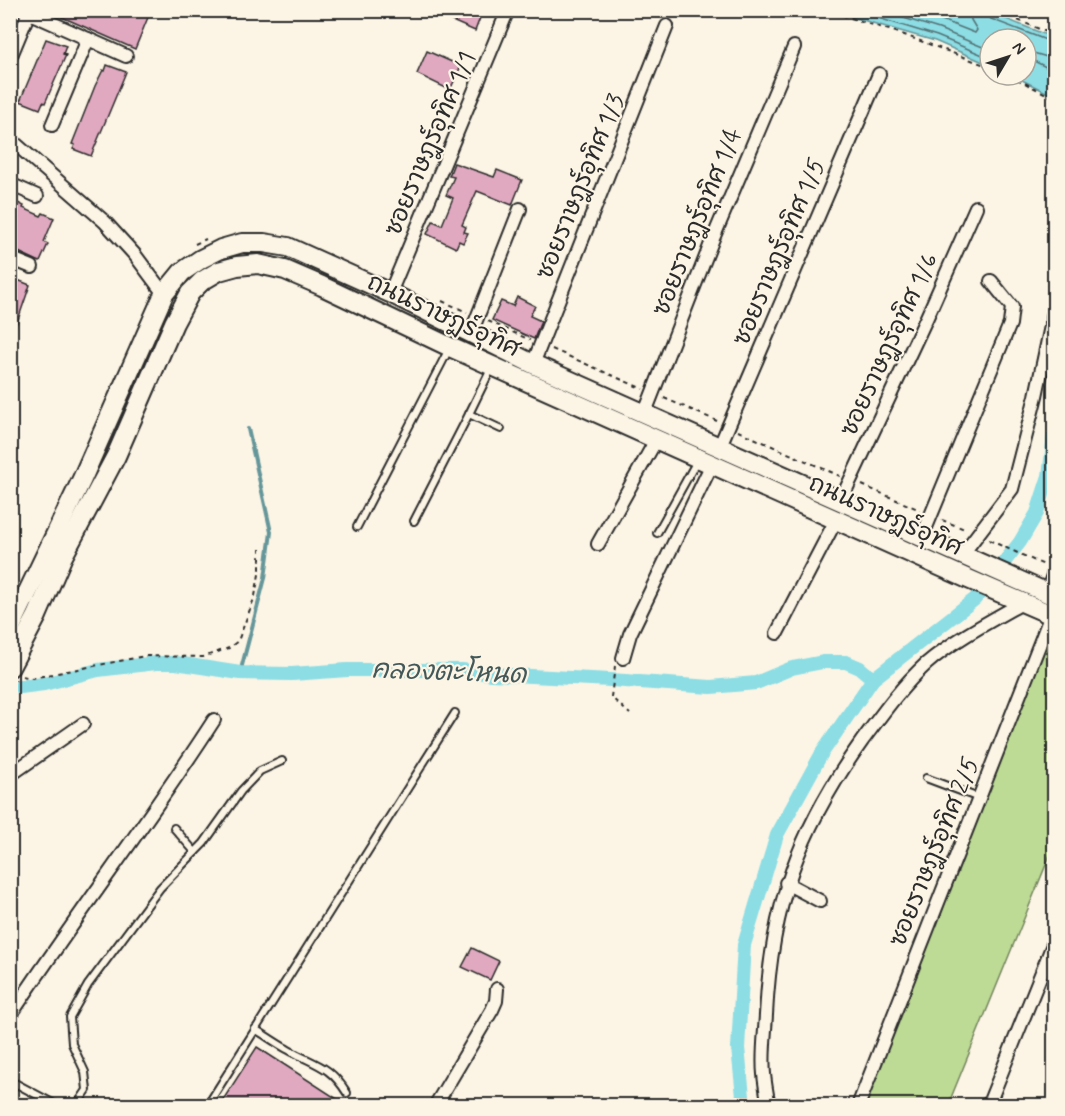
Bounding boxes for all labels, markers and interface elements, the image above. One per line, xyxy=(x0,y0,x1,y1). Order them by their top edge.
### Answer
north arrow xyxy=(978,27,1038,87)
text: N xyxy=(1007,38,1030,59)
street label: ซอยราษฎร์อุทิศ 1/1 xyxy=(376,46,485,241)
street label: ซอยราษฎร์อุทิศ 1/3 xyxy=(528,89,633,285)
street label: ซอยราษฎร์อุทิศ 1/4 xyxy=(644,123,751,321)
street label: ซอยราษฎร์อุทิศ 1/5 xyxy=(725,153,834,351)
street label: ซอยราษฎร์อุทิศ 1/6 xyxy=(832,248,947,442)
street label: ถนนราษฎร์อุทิศ xyxy=(361,265,527,366)
street label: ถนนราษฎร์อุทิศ xyxy=(803,467,969,565)
water label: คลองตะโหนด xyxy=(371,651,528,693)
street label: ซอยราษฎร์อุทิศ 2/5 xyxy=(881,752,988,952)

